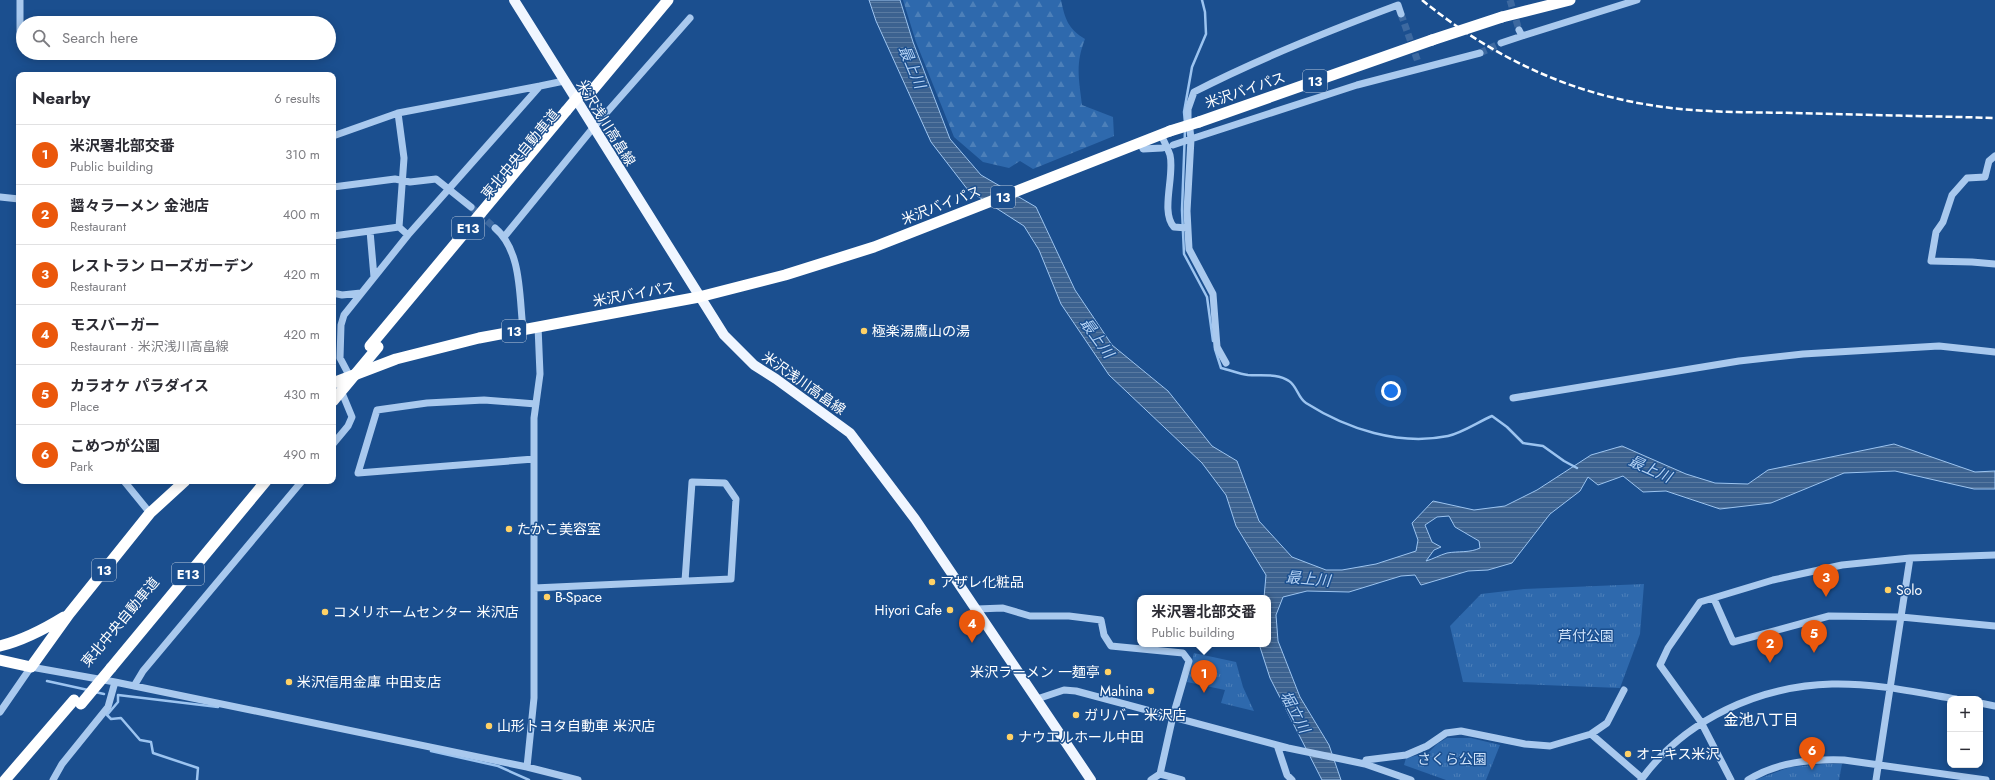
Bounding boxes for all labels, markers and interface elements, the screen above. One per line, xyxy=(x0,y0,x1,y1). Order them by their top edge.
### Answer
search box xyxy=(16,16,336,60)
icon: search xyxy=(30,27,52,49)
text: Search here xyxy=(62,27,138,49)
water label: 最上川 xyxy=(893,42,932,94)
street label: 米沢バイパス xyxy=(1202,67,1288,113)
road number: 13 xyxy=(1303,70,1327,92)
street label: 米沢浅川高畠線 xyxy=(572,76,640,170)
text: Nearby xyxy=(32,86,90,110)
text: 6 results xyxy=(274,89,320,108)
street label: 東北中央自動車道 xyxy=(476,105,564,203)
text: 米沢署北部交番 xyxy=(70,135,175,157)
text: 1 xyxy=(42,145,48,164)
text: 310 m xyxy=(285,145,320,164)
text: Public building xyxy=(70,157,153,176)
street label: 米沢バイパス xyxy=(898,181,984,229)
road number: 13 xyxy=(991,186,1015,208)
text: 醤々ラーメン 金池店 xyxy=(70,195,209,217)
text: 2 xyxy=(41,205,49,224)
text: 400 m xyxy=(283,205,320,224)
text: Restaurant xyxy=(70,217,126,236)
road number: E13 xyxy=(452,217,484,239)
text: レストラン ローズガーデン xyxy=(70,255,254,277)
text: 3 xyxy=(41,265,49,284)
text: 420 m xyxy=(283,265,320,284)
text: Restaurant xyxy=(70,277,126,296)
street label: 米沢バイパス xyxy=(591,277,677,311)
water label: 最上川 xyxy=(1075,313,1120,364)
text: モスバーガー xyxy=(70,314,160,336)
road number: 13 xyxy=(502,320,526,342)
place label: 極楽湯鷹山の湯 xyxy=(872,321,970,341)
text: 4 xyxy=(40,325,50,344)
text: 420 m xyxy=(283,325,320,344)
marker: 極楽湯鷹山の湯 xyxy=(859,326,869,336)
text: Restaurant · 米沢浅川高畠線 xyxy=(70,337,229,356)
street label: 米沢浅川高畠線 xyxy=(758,347,850,419)
text: カラオケ パラダイス xyxy=(70,375,209,397)
your location xyxy=(1381,381,1401,401)
text: 5 xyxy=(41,385,49,404)
text: 430 m xyxy=(283,385,320,404)
text: Place xyxy=(70,397,99,416)
text: こめつが公園 xyxy=(70,435,160,457)
text: 6 xyxy=(41,445,49,464)
text: 490 m xyxy=(283,445,320,464)
water label: 最上川 xyxy=(1625,450,1677,489)
text: Park xyxy=(70,457,93,476)
place label: たかこ美容室 xyxy=(517,519,601,539)
marker: たかこ美容室 xyxy=(504,524,514,534)
road number: 13 xyxy=(92,559,116,581)
road number: E13 xyxy=(172,563,204,585)
pin: 3 xyxy=(1813,564,1839,597)
water label: 最上川 xyxy=(1285,566,1333,592)
place label: アザレ化粧品 xyxy=(940,572,1024,592)
street label: 東北中央自動車道 xyxy=(76,573,164,671)
marker: アザレ化粧品 xyxy=(927,577,937,587)
place label: Solo xyxy=(1896,580,1923,600)
marker: Solo xyxy=(1883,585,1893,595)
place label: B-Space xyxy=(555,587,602,607)
marker: B-Space xyxy=(542,592,552,602)
popup xyxy=(1137,595,1271,647)
place label: Hiyori Cafe xyxy=(875,600,942,620)
text: 米沢署北部交番 xyxy=(1151,601,1257,623)
place label: コメリホームセンター 米沢店 xyxy=(333,602,519,622)
marker: Hiyori Cafe xyxy=(945,605,955,615)
marker: コメリホームセンター 米沢店 xyxy=(320,607,330,617)
pin: 4 xyxy=(959,610,985,643)
pin: 5 xyxy=(1801,620,1827,653)
text: Public building xyxy=(1151,623,1235,642)
park label: 芦付公園 xyxy=(1558,626,1614,646)
pin: 2 xyxy=(1757,630,1783,663)
pin: 1 xyxy=(1191,660,1217,693)
place label: 米沢ラーメン 一麺亭 xyxy=(970,662,1100,682)
marker: 米沢ラーメン 一麺亭 xyxy=(1103,667,1113,677)
place label: 米沢信用金庫 中田支店 xyxy=(297,672,441,692)
marker: 米沢信用金庫 中田支店 xyxy=(284,677,294,687)
place label: Mahina xyxy=(1100,681,1143,701)
marker: Mahina xyxy=(1146,686,1156,696)
water label: 堀立川 xyxy=(1275,687,1316,739)
map controls xyxy=(1947,696,1983,768)
button: + xyxy=(1947,696,1983,732)
place label: ガリバー 米沢店 xyxy=(1084,705,1186,725)
district label: 金池八丁目 xyxy=(1723,709,1799,731)
marker: ガリバー 米沢店 xyxy=(1071,710,1081,720)
place label: 山形トヨタ自動車 米沢店 xyxy=(497,716,655,736)
marker: 山形トヨタ自動車 米沢店 xyxy=(484,721,494,731)
place label: ナウエルホール中田 xyxy=(1018,727,1144,747)
marker: ナウエルホール中田 xyxy=(1005,732,1015,742)
button: − xyxy=(1947,732,1983,768)
pin: 6 xyxy=(1799,737,1825,770)
place label: オニキス米沢 xyxy=(1636,744,1720,764)
park label: さくら公園 xyxy=(1417,749,1487,769)
marker: オニキス米沢 xyxy=(1623,749,1633,759)

